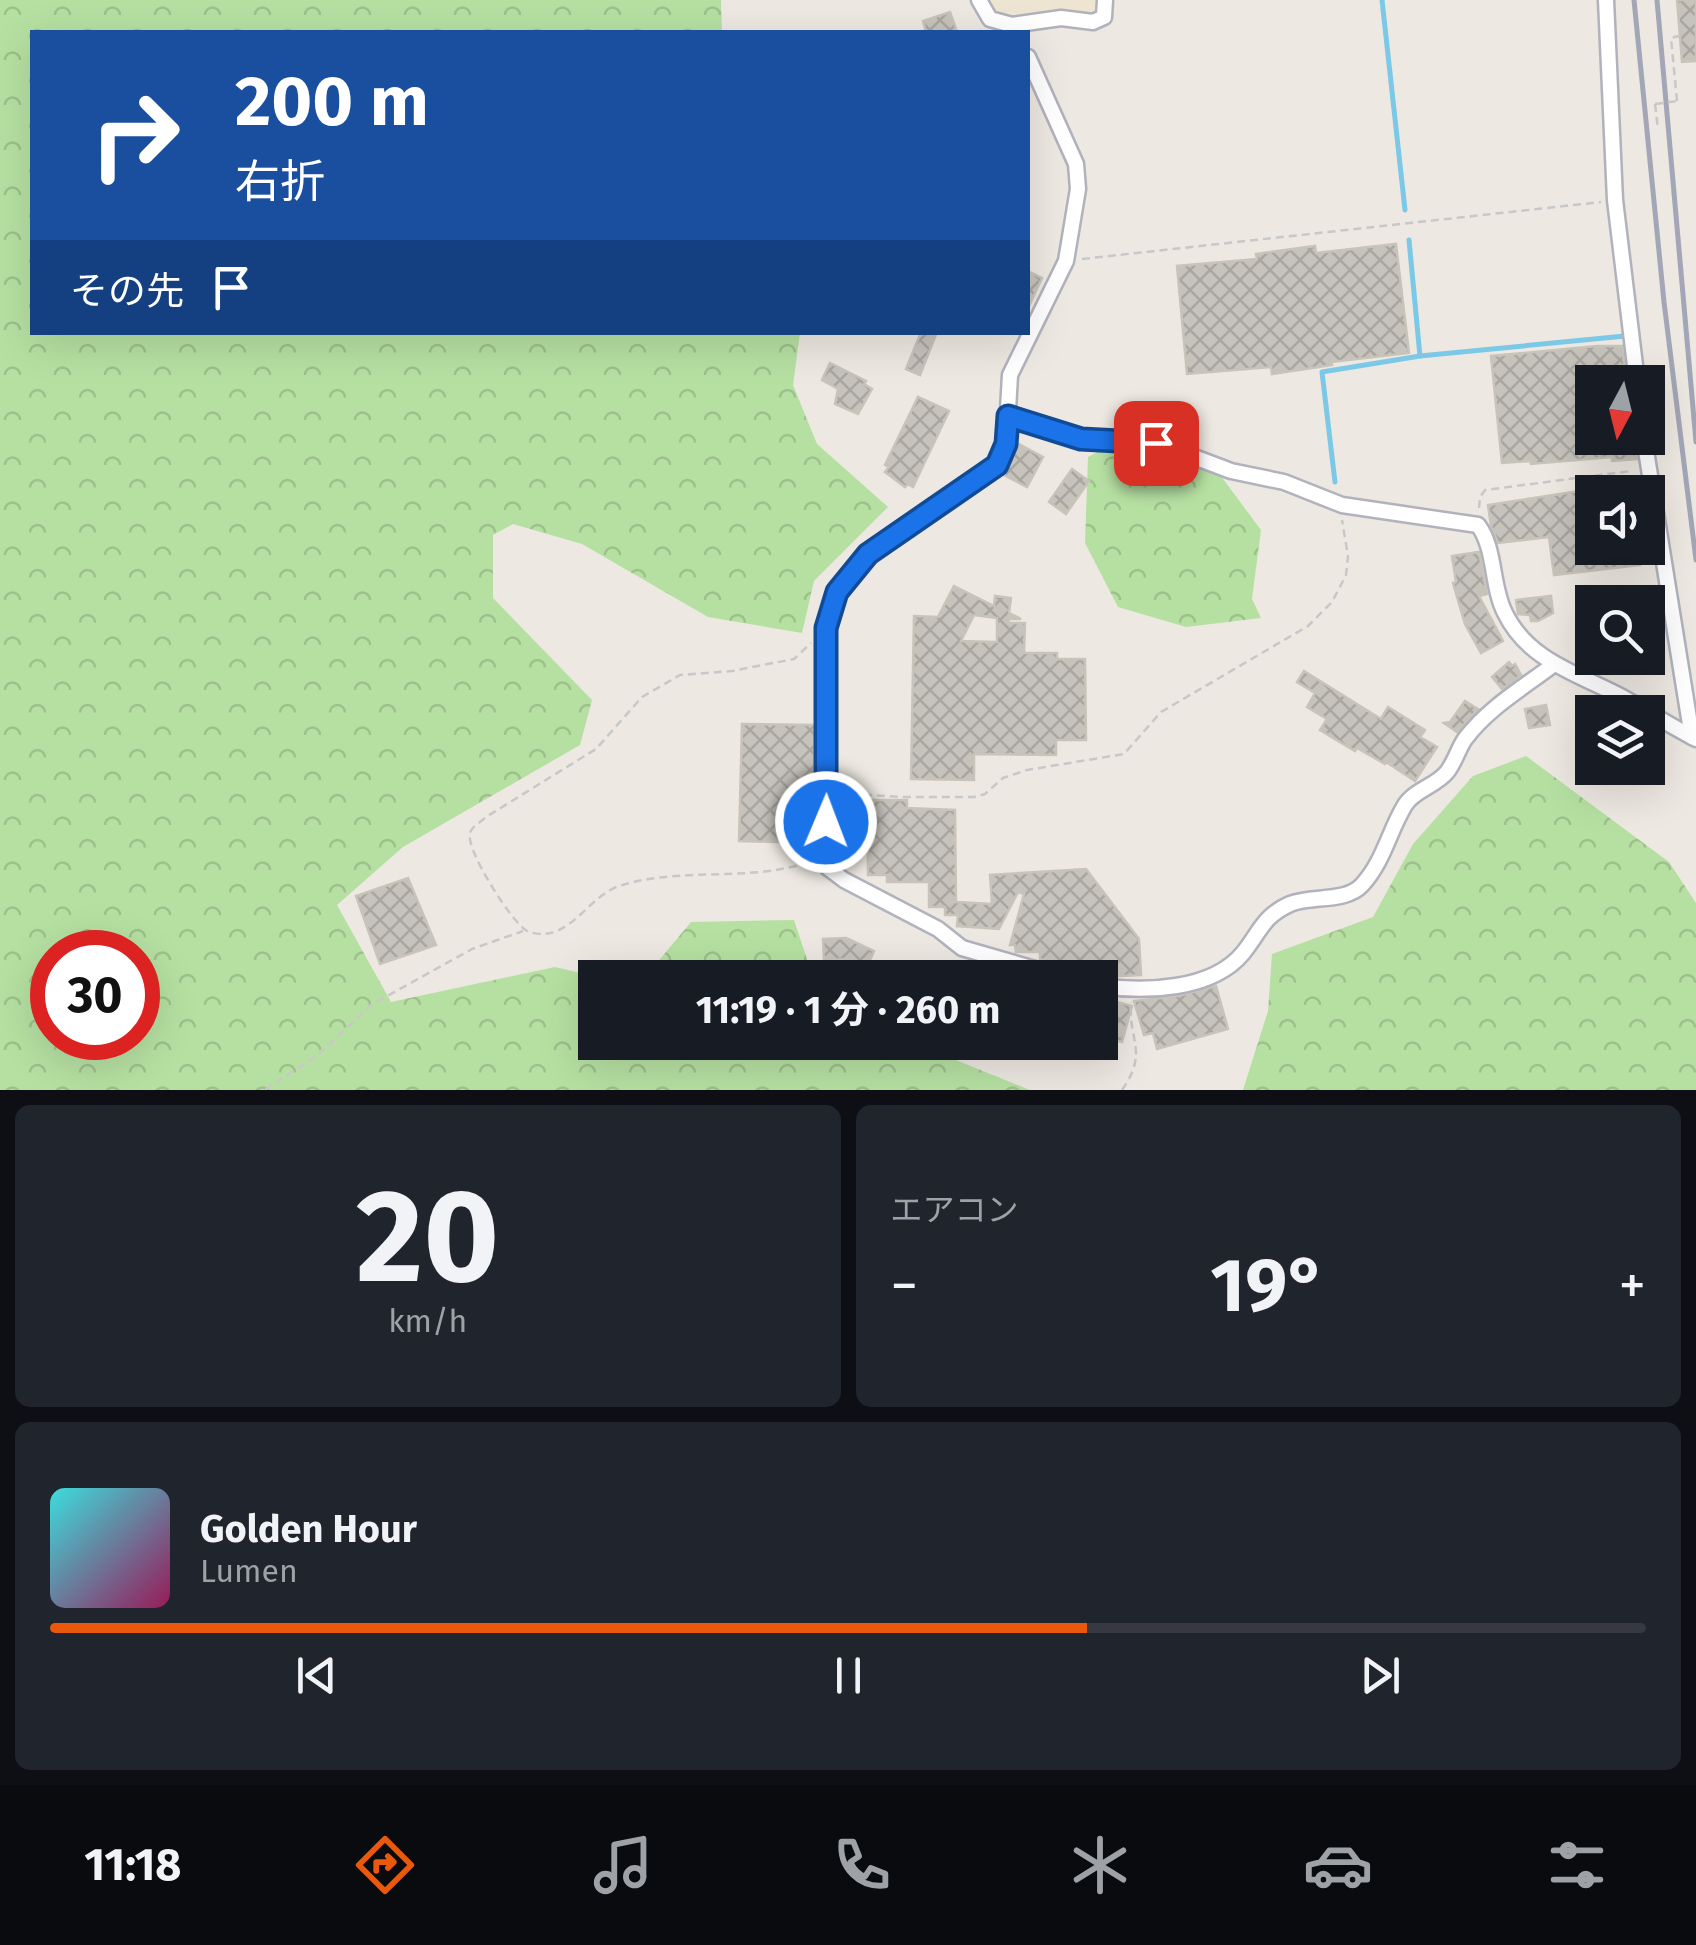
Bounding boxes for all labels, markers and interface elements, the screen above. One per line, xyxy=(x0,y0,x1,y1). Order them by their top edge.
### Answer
text: 200 m xyxy=(235,60,429,144)
icon: right xyxy=(70,70,200,200)
text: 右折 xyxy=(235,155,325,209)
icon: arrive xyxy=(204,260,259,315)
text: その先 xyxy=(70,268,184,314)
north arrow xyxy=(1575,365,1665,455)
map controls xyxy=(1575,365,1665,785)
pin xyxy=(1114,401,1199,486)
icon: arrive xyxy=(1129,416,1184,471)
button: sound xyxy=(1575,475,1665,565)
button: search xyxy=(1575,585,1665,675)
button: layers xyxy=(1575,695,1665,785)
position arrow xyxy=(774,770,878,874)
speed limit sign: 30 xyxy=(30,930,160,1060)
text: 11:19 · 1 分 · 260 m xyxy=(696,987,1000,1033)
text: 20 xyxy=(356,1159,499,1315)
text: エアコン xyxy=(891,1191,1019,1229)
text: 19° xyxy=(1210,1241,1326,1331)
text: − xyxy=(891,1253,918,1319)
text: + xyxy=(1619,1253,1646,1319)
text: km/h xyxy=(388,1302,467,1340)
text: Golden Hour xyxy=(200,1506,417,1552)
text: Lumen xyxy=(200,1552,298,1590)
icon: previous xyxy=(289,1648,344,1703)
icon: pause xyxy=(821,1648,876,1703)
icon: next xyxy=(1353,1648,1408,1703)
icon: directions xyxy=(350,1830,420,1900)
icon: music xyxy=(588,1830,658,1900)
icon: phone xyxy=(827,1830,897,1900)
icon: climate xyxy=(1065,1830,1135,1900)
icon: car xyxy=(1303,1830,1373,1900)
icon: filters xyxy=(1542,1830,1612,1900)
text: 11:18 xyxy=(84,1838,181,1892)

